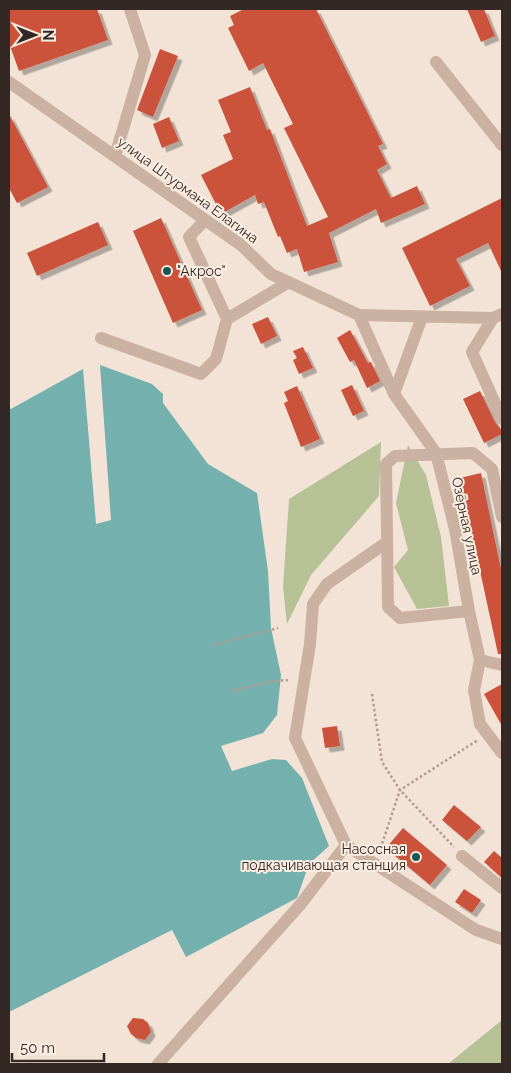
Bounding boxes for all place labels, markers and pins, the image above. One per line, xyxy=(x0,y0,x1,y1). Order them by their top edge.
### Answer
place label: "Акрос" xyxy=(177,263,226,279)
marker: "Акрос" xyxy=(161,265,173,277)
place label: Насосная подкачивающая станция xyxy=(241,841,406,873)
marker: Насосная подкачивающая станция xyxy=(410,851,422,863)

